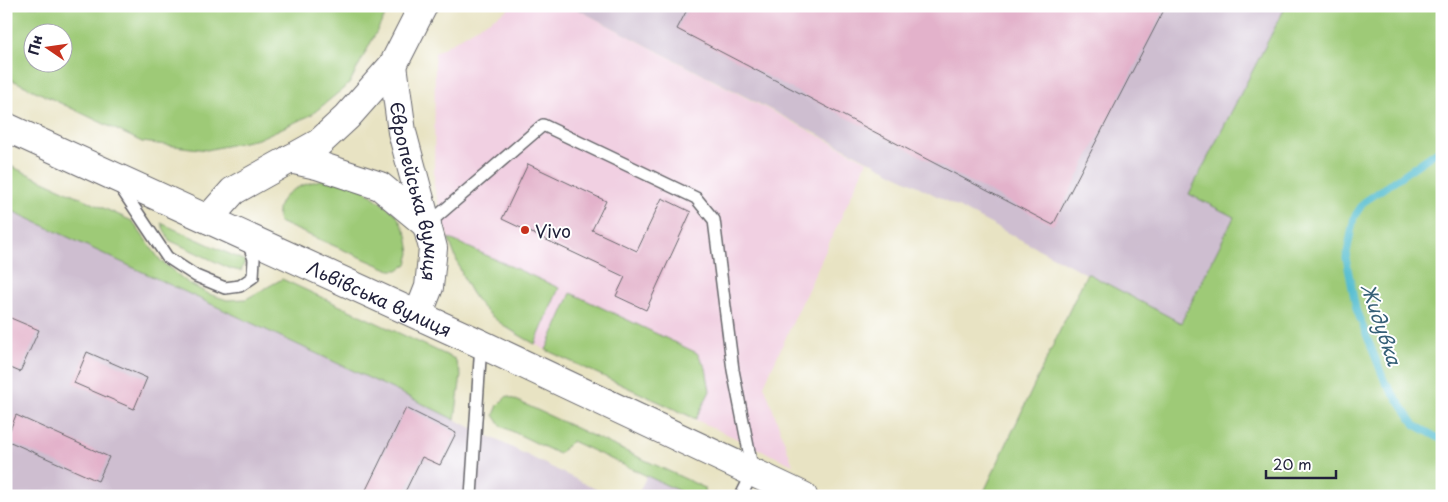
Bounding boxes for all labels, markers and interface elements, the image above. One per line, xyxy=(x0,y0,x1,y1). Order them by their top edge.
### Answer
north arrow xyxy=(22,22,72,72)
text: Пн xyxy=(22,33,47,57)
street label: Європейська вулиця xyxy=(385,100,446,283)
place label: Vivo xyxy=(535,217,571,244)
marker: Vivo xyxy=(519,224,531,236)
street label: Львівська вулиця xyxy=(303,253,456,343)
water label: Жидувка xyxy=(1355,279,1410,370)
scale bar xyxy=(1266,447,1336,479)
text: 20 m xyxy=(1273,452,1312,475)

